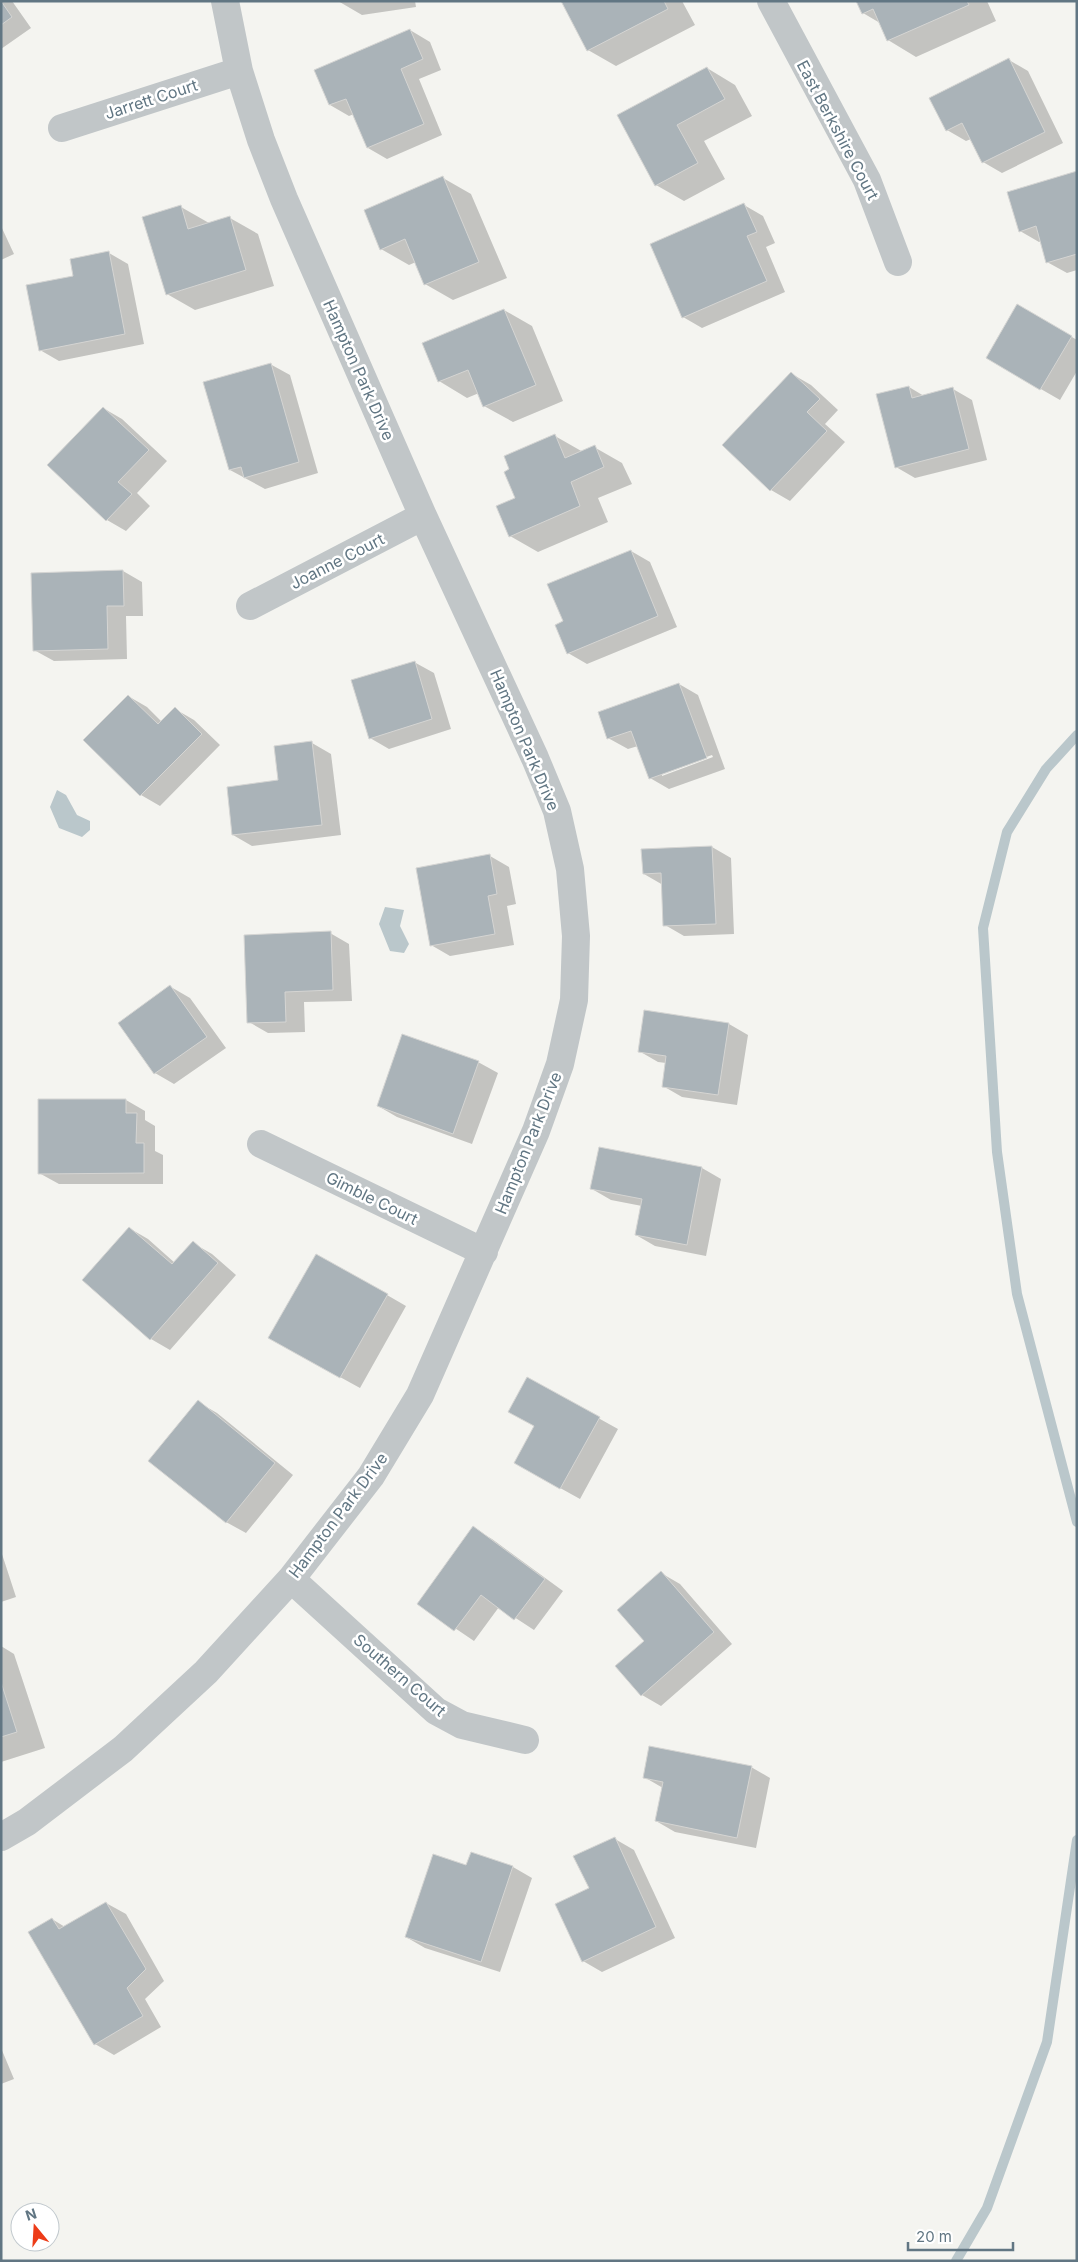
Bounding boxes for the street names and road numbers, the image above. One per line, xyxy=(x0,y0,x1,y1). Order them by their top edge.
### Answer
street label: East Berkshire Court xyxy=(793,57,883,203)
street label: Jarrett Court xyxy=(102,75,200,123)
street label: Hampton Park Drive xyxy=(319,297,399,443)
street label: Joanne Court xyxy=(287,529,387,593)
street label: Hampton Park Drive xyxy=(486,666,564,814)
street label: Hampton Park Drive xyxy=(490,1069,566,1217)
street label: Gimble Court xyxy=(323,1167,421,1229)
street label: Hampton Park Drive xyxy=(284,1448,392,1582)
street label: Southern Court xyxy=(350,1629,450,1721)

